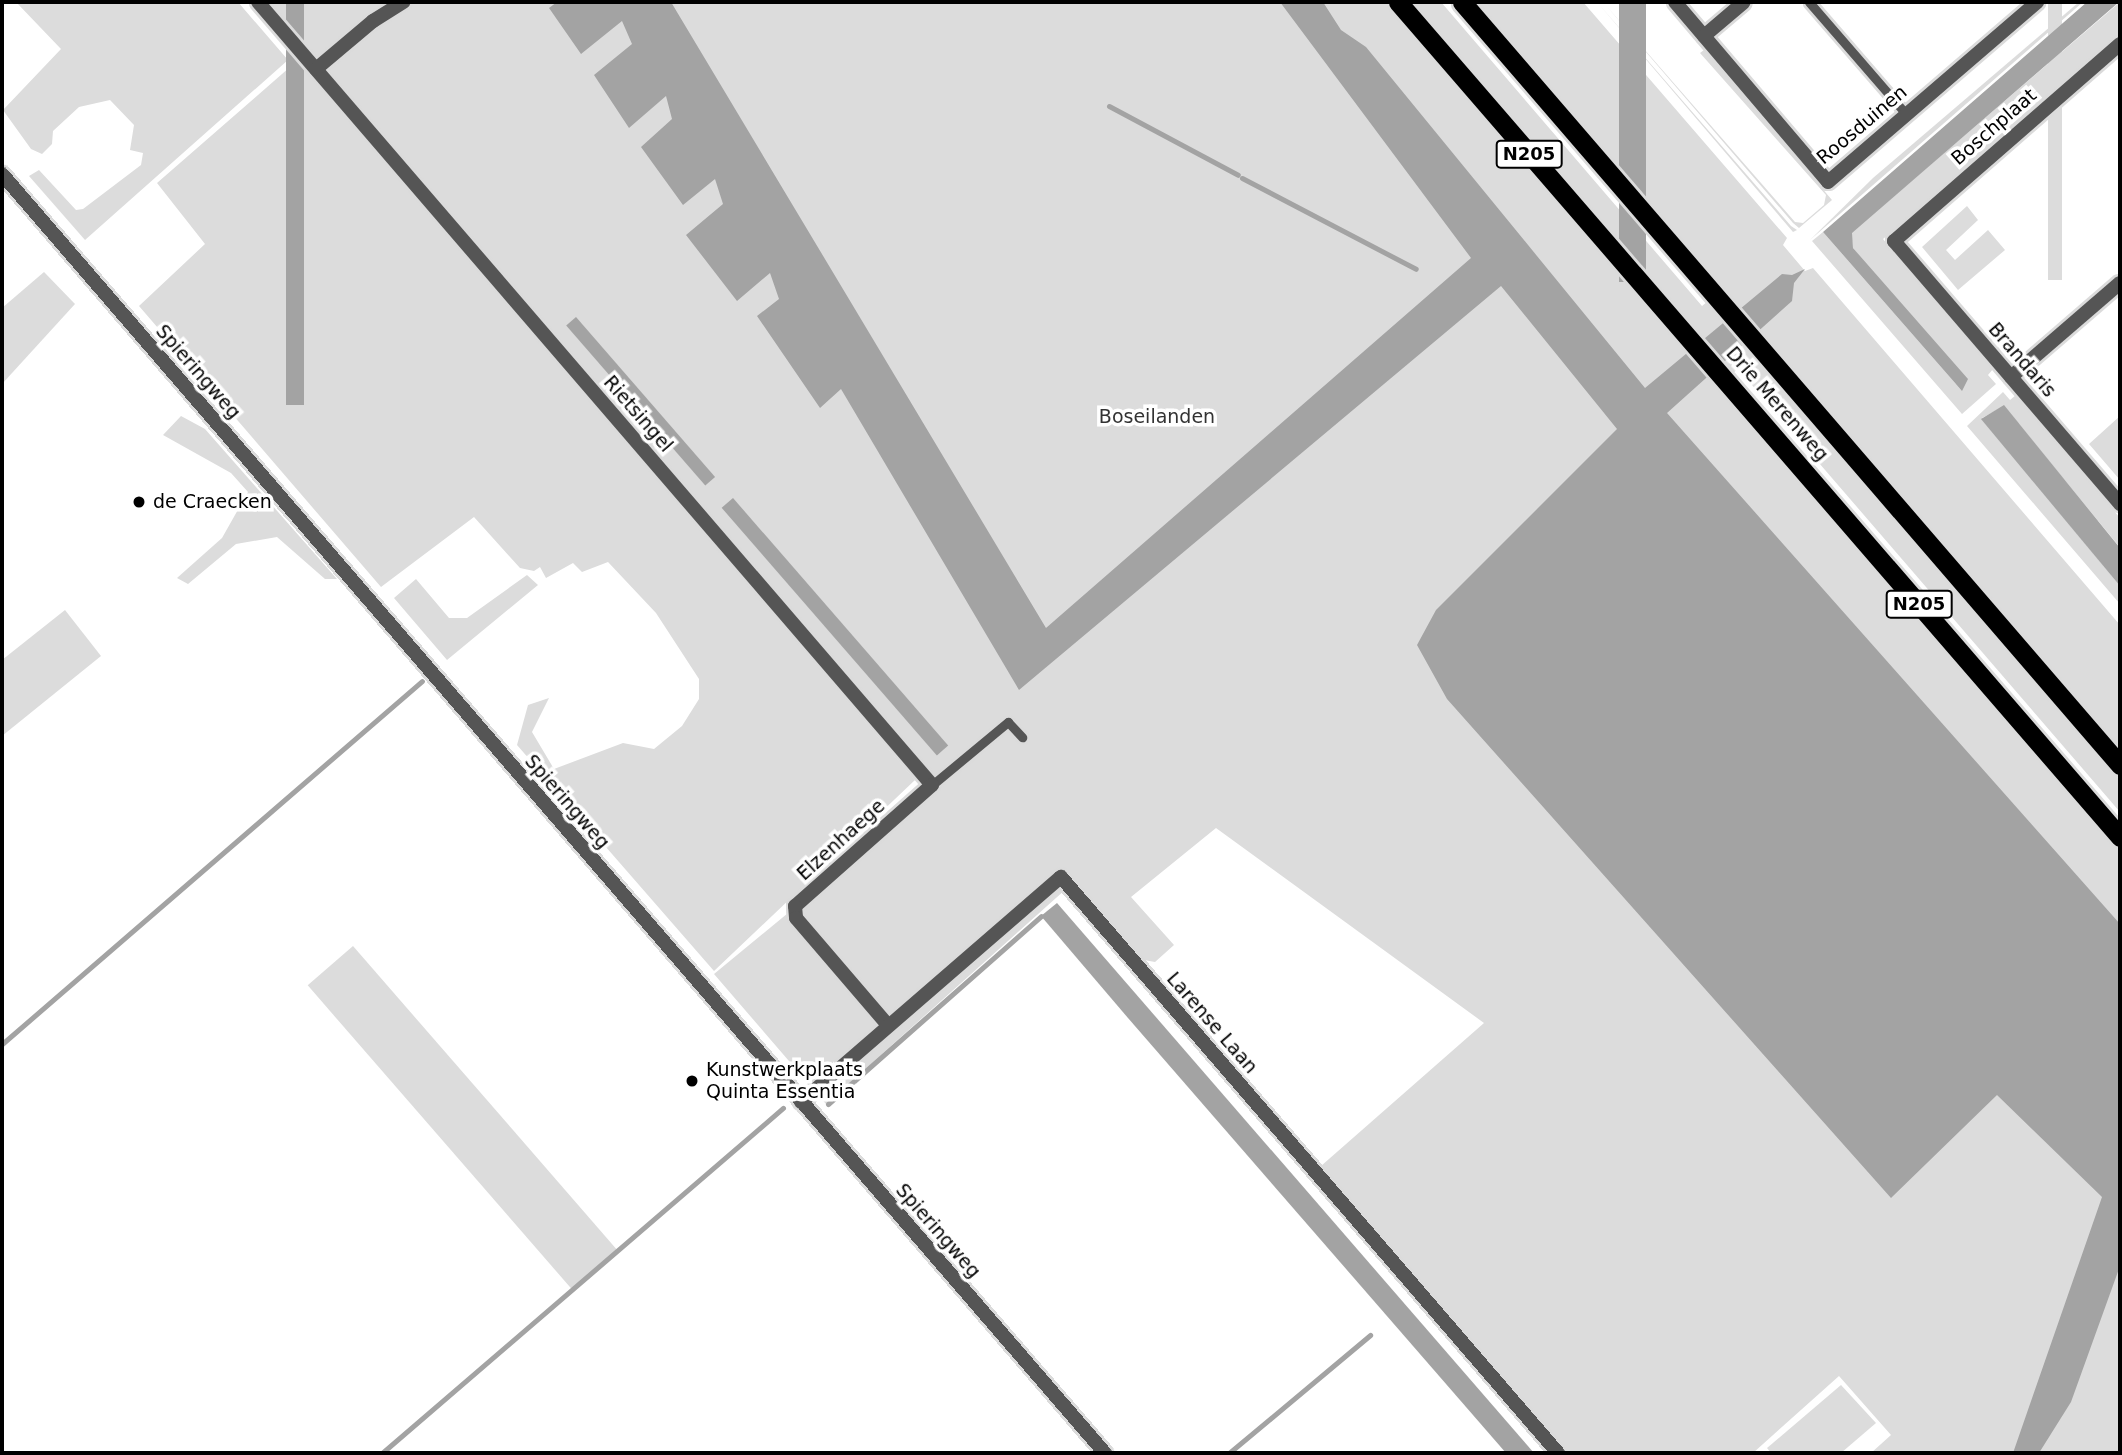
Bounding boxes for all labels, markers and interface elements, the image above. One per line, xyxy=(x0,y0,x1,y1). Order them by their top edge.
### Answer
street label: Roosduinen xyxy=(1812,81,1912,169)
street label: Boschplaat xyxy=(1947,84,2041,170)
road number: N205 xyxy=(1494,140,1564,168)
street label: Brandaris xyxy=(1983,318,2061,402)
street label: Spieringweg xyxy=(151,320,245,424)
street label: Drie Merenweg xyxy=(1721,342,1833,466)
street label: Rietsingel xyxy=(599,371,677,457)
park label: Boseilanden xyxy=(1099,406,1215,428)
place label: de Craecken xyxy=(153,491,272,513)
marker: de Craecken xyxy=(131,494,147,510)
road number: N205 xyxy=(1884,590,1954,618)
street label: Spieringweg xyxy=(520,750,614,854)
street label: Elzenhaege xyxy=(792,795,890,885)
street label: Larense Laan xyxy=(1162,968,1262,1078)
place label: Kunstwerkplaats Quinta Essentia xyxy=(706,1059,863,1103)
marker: Kunstwerkplaats Quinta Essentia xyxy=(684,1073,700,1089)
street label: Spieringweg xyxy=(891,1179,985,1283)

